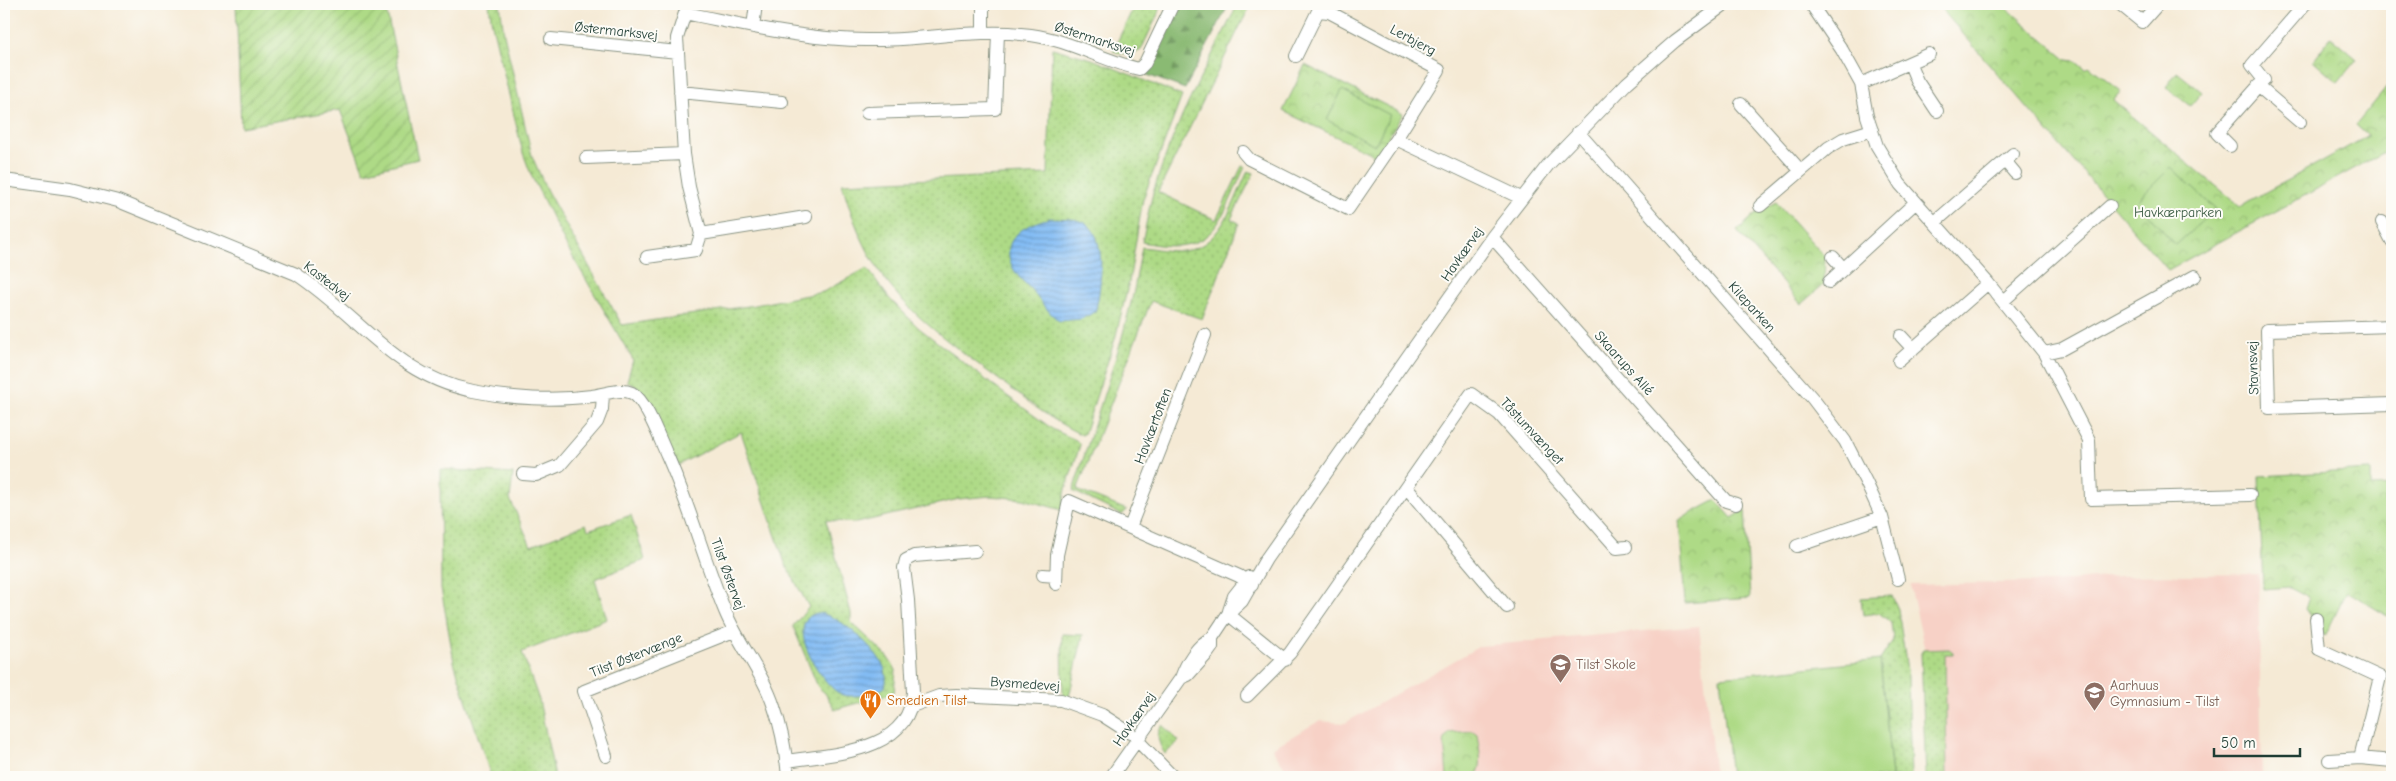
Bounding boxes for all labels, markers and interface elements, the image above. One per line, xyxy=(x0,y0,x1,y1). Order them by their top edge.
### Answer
street label: Østermarksvej xyxy=(573,18,659,44)
street label: Østermarksvej xyxy=(1053,18,1137,60)
street label: Lerbjerg xyxy=(1387,21,1439,59)
park label: Havkærparken xyxy=(2134,204,2222,221)
street label: Havkærvej xyxy=(1437,223,1487,285)
street label: Kastedvej xyxy=(300,257,354,305)
street label: Kileparken xyxy=(1725,278,1779,336)
street label: Skaarups Allé xyxy=(1591,327,1657,399)
street label: Stavnsvej xyxy=(2244,341,2262,395)
street label: Havkærtoften xyxy=(1131,386,1175,466)
street label: Tåstumvænget xyxy=(1496,394,1568,469)
street label: Tilst Østervej xyxy=(707,536,749,612)
street label: Tilst Østervænge xyxy=(587,629,685,681)
school or university icon: Tilst Skole xyxy=(1548,652,1572,683)
place label: Tilst Skole xyxy=(1576,656,1636,673)
street label: Bysmedevej xyxy=(990,673,1060,695)
place label: Aarhuus Gymnasium - Tilst xyxy=(2110,677,2220,710)
school or university icon: Aarhuus Gymnasium - Tilst xyxy=(2082,681,2106,712)
restaurant icon: Smedien Tilst xyxy=(859,688,883,719)
street label: Havkærvej xyxy=(1109,688,1159,750)
place label: Smedien Tilst xyxy=(887,692,968,709)
scale bar xyxy=(2214,726,2300,758)
text: 50 m xyxy=(2221,734,2256,752)

